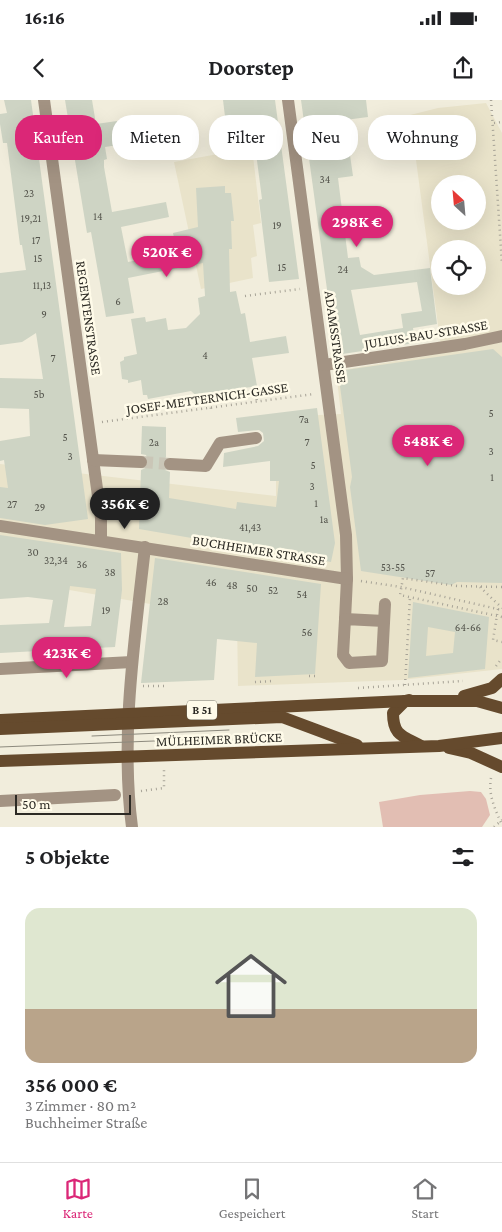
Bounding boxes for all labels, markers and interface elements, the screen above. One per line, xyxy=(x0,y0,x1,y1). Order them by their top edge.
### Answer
text: 16:16 xyxy=(25,7,65,28)
icon: back xyxy=(25,54,53,82)
icon: share xyxy=(449,54,477,82)
text: Doorstep xyxy=(208,55,294,80)
chip: Kaufen xyxy=(15,115,102,160)
chip: Mieten xyxy=(112,115,199,160)
chip: Filter xyxy=(209,115,283,160)
chip: Neu xyxy=(293,115,358,160)
chip: Wohnung xyxy=(368,115,476,160)
house number: 34 xyxy=(320,173,331,185)
north arrow xyxy=(431,175,486,230)
map controls xyxy=(431,175,486,295)
house number: 23 xyxy=(24,187,34,199)
pin: 298K € xyxy=(316,206,398,248)
house number: 14 xyxy=(93,210,103,222)
house number: 19,21 xyxy=(21,212,42,225)
text: 298K € xyxy=(332,213,382,230)
house number: 19 xyxy=(272,219,282,231)
house number: 17 xyxy=(32,234,40,246)
pin: 520K € xyxy=(126,236,208,278)
button: locate xyxy=(431,240,486,295)
text: 520K € xyxy=(142,243,192,260)
house number: 15 xyxy=(34,252,42,264)
street label: REGENTENSTRASSE xyxy=(73,260,105,377)
house number: 15 xyxy=(278,261,286,273)
house number: 24 xyxy=(338,263,349,275)
house number: 11,13 xyxy=(33,279,51,292)
street label: ADAMSSTRASSE xyxy=(322,290,350,385)
house number: 6 xyxy=(115,295,121,307)
house number: 9 xyxy=(41,308,47,320)
street label: JULIUS-BAU-STRASSE xyxy=(361,316,489,352)
house number: 4 xyxy=(202,349,208,361)
house number: 7 xyxy=(50,352,56,364)
street label: JOSEF-METTERNICH-GASSE xyxy=(123,379,289,418)
house number: 5b xyxy=(34,388,45,400)
house number: 5 xyxy=(488,407,494,419)
house number: 7a xyxy=(299,413,309,425)
pin: 548K € xyxy=(387,424,469,467)
house number: 5 xyxy=(62,431,68,443)
text: 548K € xyxy=(403,432,453,449)
house number: 2a xyxy=(149,436,159,448)
house number: 7 xyxy=(304,436,310,448)
house number: 3 xyxy=(488,445,494,457)
house number: 3 xyxy=(67,450,73,462)
house number: 5 xyxy=(310,459,316,471)
house number: 1 xyxy=(490,471,494,483)
house number: 3 xyxy=(309,480,315,492)
pin: 356K € xyxy=(84,488,166,530)
text: 356K € xyxy=(101,495,149,512)
house number: 1 xyxy=(314,497,318,509)
house number: 27 xyxy=(7,498,17,510)
house number: 29 xyxy=(35,501,45,513)
house number: 1a xyxy=(320,513,328,525)
house number: 41,43 xyxy=(239,521,261,534)
street label: BUCHHEIMER STRASSE xyxy=(191,532,327,569)
house number: 30 xyxy=(27,546,39,558)
house number: 32,34 xyxy=(44,554,68,567)
house number: 36 xyxy=(77,558,87,570)
house number: 53-55 xyxy=(381,561,405,573)
house number: 38 xyxy=(104,566,116,578)
house number: 57 xyxy=(425,567,435,579)
house number: 46 xyxy=(205,576,217,588)
house number: 48 xyxy=(226,579,238,591)
house number: 50 xyxy=(246,582,258,594)
house number: 52 xyxy=(268,584,278,596)
house number: 54 xyxy=(297,588,308,600)
house number: 28 xyxy=(157,595,169,607)
house number: 19 xyxy=(101,604,111,616)
house number: 64-66 xyxy=(455,621,481,633)
house number: 56 xyxy=(302,626,312,638)
pin: 423K € xyxy=(26,636,108,679)
text: 423K € xyxy=(43,644,91,661)
road number: B 51 xyxy=(187,700,217,720)
street label: MÜLHEIMER BRÜCKE xyxy=(156,729,283,749)
scale bar xyxy=(15,792,131,815)
text: 50 m xyxy=(22,796,50,812)
icon: filters xyxy=(449,843,477,871)
text: 5 Objekte xyxy=(25,845,109,869)
icon: home xyxy=(206,941,296,1031)
text: 356 000 € xyxy=(25,1073,117,1097)
text: 3 Zimmer · 80 m² xyxy=(25,1097,136,1114)
text: Buchheimer Straße xyxy=(25,1114,147,1131)
tab: Karte xyxy=(63,1175,93,1221)
tab: Gespeichert xyxy=(219,1175,285,1221)
tab: Start xyxy=(411,1175,439,1221)

